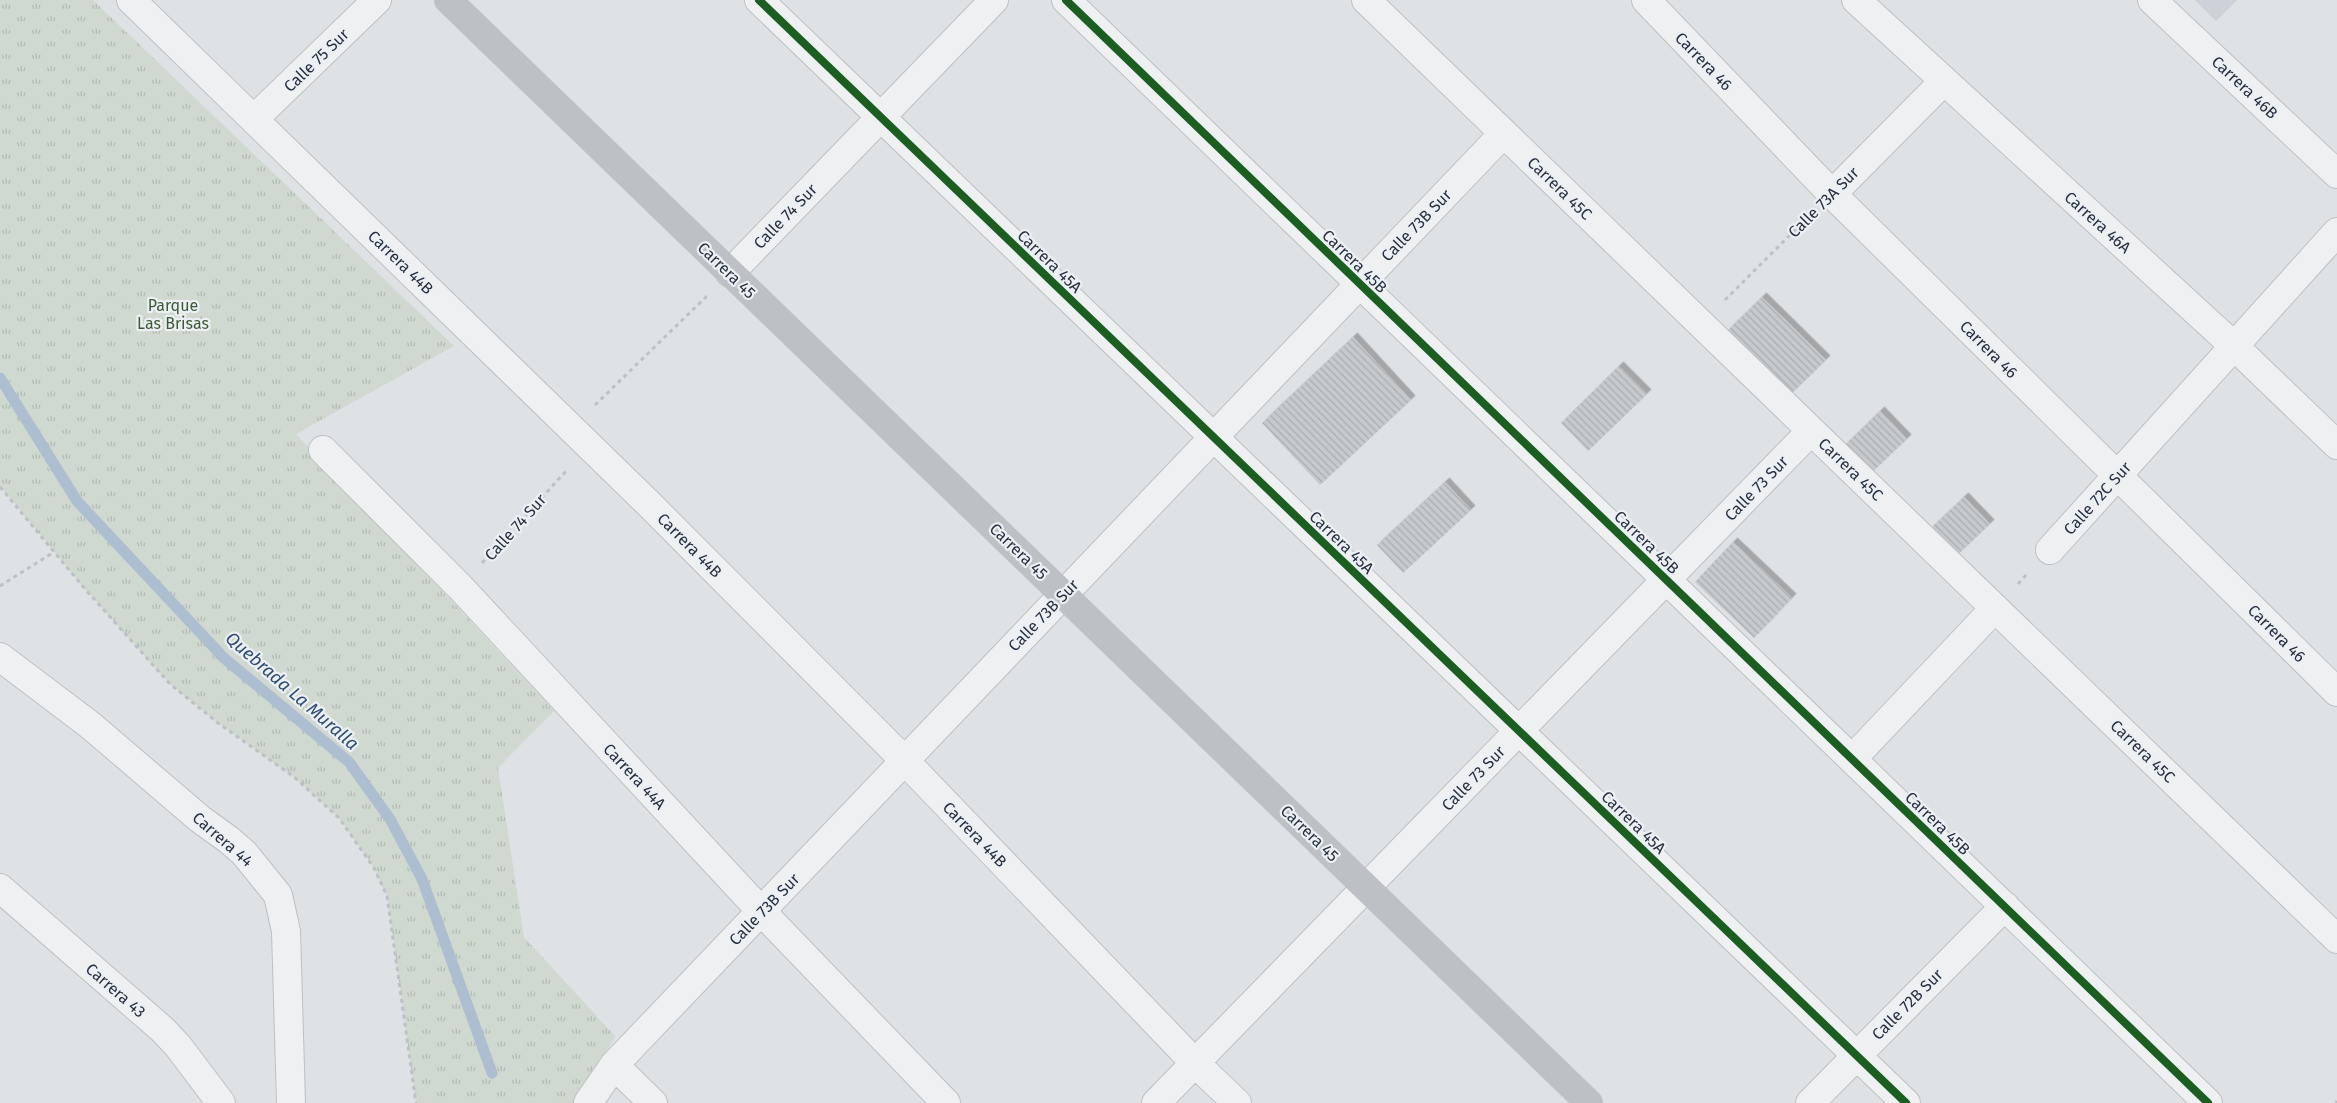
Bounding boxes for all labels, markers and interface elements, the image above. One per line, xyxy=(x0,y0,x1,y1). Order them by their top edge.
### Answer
street label: Calle 75 Sur xyxy=(280,24,353,96)
street label: Carrera 46 xyxy=(1671,28,1736,94)
street label: Carrera 46B xyxy=(2208,52,2282,123)
street label: Carrera 45C xyxy=(1524,153,1596,224)
street label: Calle 73A Sur xyxy=(1784,162,1863,242)
street label: Calle 74 Sur xyxy=(750,179,822,253)
street label: Calle 73B Sur xyxy=(1377,185,1456,265)
street label: Carrera 46A xyxy=(2061,188,2135,258)
street label: Carrera 45A xyxy=(1013,226,1086,297)
street label: Carrera 45B xyxy=(1318,226,1391,297)
street label: Carrera 44B xyxy=(364,227,437,298)
street label: Carrera 45 xyxy=(694,238,760,303)
park label: Parque Las Brisas xyxy=(137,296,209,333)
street label: Carrera 46 xyxy=(1956,317,2021,382)
street label: Carrera 45C xyxy=(1815,434,1887,505)
street label: Calle 73 Sur xyxy=(1721,451,1793,525)
street label: Calle 72C Sur xyxy=(2060,457,2136,539)
street label: Calle 74 Sur xyxy=(481,490,551,565)
street label: Carrera 45A xyxy=(1305,507,1378,578)
street label: Carrera 45B xyxy=(1610,507,1683,578)
street label: Carrera 44B xyxy=(653,509,726,582)
street label: Carrera 45 xyxy=(986,519,1052,584)
street label: Calle 73B Sur xyxy=(1004,575,1083,655)
street label: Carrera 46 xyxy=(2244,601,2309,666)
water label: Quebrada La Muralla xyxy=(221,627,363,755)
street label: Carrera 45C xyxy=(2107,716,2179,787)
street label: Carrera 44A xyxy=(599,740,670,814)
street label: Calle 73 Sur xyxy=(1438,741,1510,815)
street label: Carrera 45A xyxy=(1597,787,1670,858)
street label: Carrera 45B xyxy=(1901,788,1974,859)
street label: Carrera 44B xyxy=(939,798,1011,871)
street label: Carrera 45 xyxy=(1277,801,1343,866)
street label: Carrera 44 xyxy=(189,808,257,871)
street label: Calle 73B Sur xyxy=(725,869,804,949)
street label: Carrera 43 xyxy=(82,959,149,1021)
street label: Calle 72B Sur xyxy=(1868,964,1947,1044)

